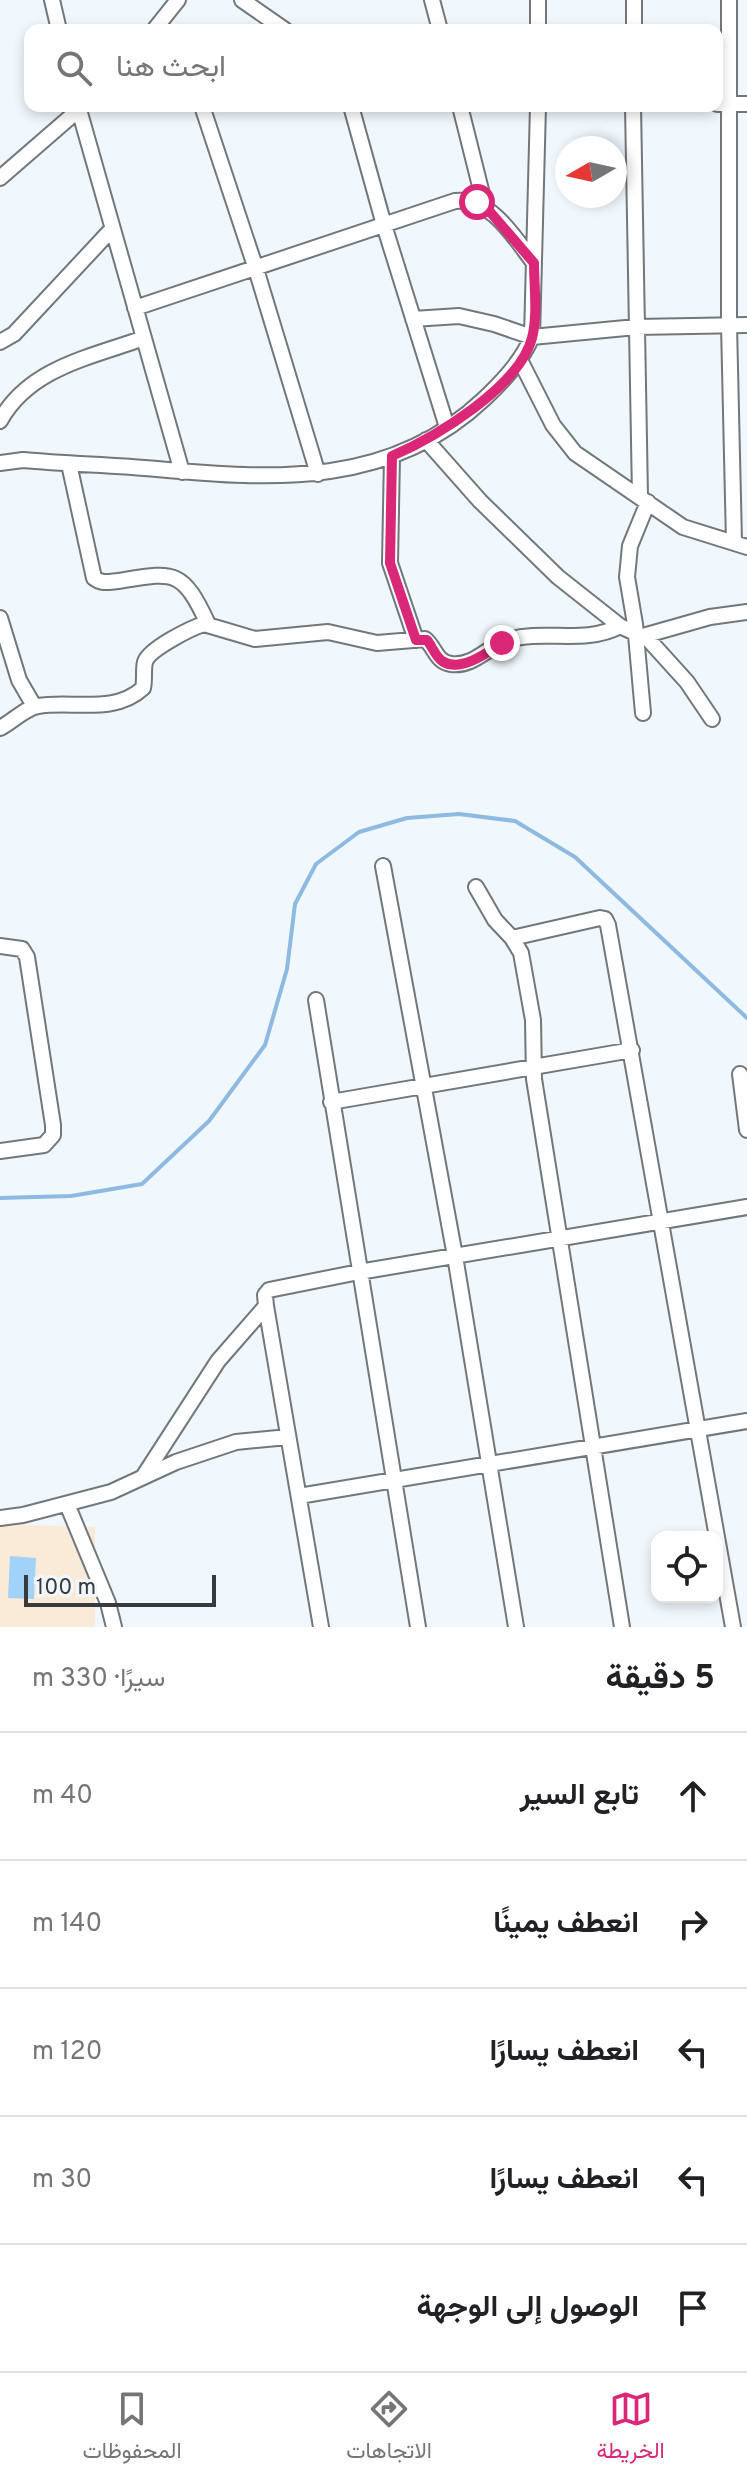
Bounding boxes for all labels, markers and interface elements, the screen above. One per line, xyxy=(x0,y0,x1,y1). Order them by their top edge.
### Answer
search box xyxy=(24,24,723,112)
icon: search xyxy=(52,46,96,90)
text: ابحث هنا xyxy=(116,50,226,87)
north arrow xyxy=(555,136,627,208)
route start xyxy=(459,184,495,220)
route end xyxy=(484,625,520,661)
map controls xyxy=(651,1531,723,1603)
button: locate xyxy=(651,1531,723,1603)
scale bar xyxy=(24,1571,216,1607)
text: 100 m xyxy=(36,1575,96,1602)
text: 5 دقيقة xyxy=(606,1658,715,1701)
text: سيرًا · 330 m xyxy=(32,1663,165,1696)
icon: ahead xyxy=(671,1774,715,1818)
text: تابع السير xyxy=(520,1778,639,1815)
text: 40 m xyxy=(32,1780,93,1813)
icon: right xyxy=(671,1902,715,1946)
text: انعطف يمينًا xyxy=(493,1906,639,1943)
text: 140 m xyxy=(32,1908,102,1941)
icon: left xyxy=(671,2030,715,2074)
text: انعطف يسارًا xyxy=(490,2034,639,2071)
text: 120 m xyxy=(32,2036,102,2069)
icon: left xyxy=(671,2158,715,2202)
text: انعطف يسارًا xyxy=(490,2162,639,2199)
text: 30 m xyxy=(32,2164,92,2197)
icon: arrive xyxy=(671,2286,715,2330)
text: الوصول إلى الوجهة xyxy=(417,2290,639,2327)
tab: المحفوظات xyxy=(82,2387,182,2470)
tab: الاتجاهات xyxy=(346,2387,432,2470)
tab: الخريطة xyxy=(597,2387,665,2470)

